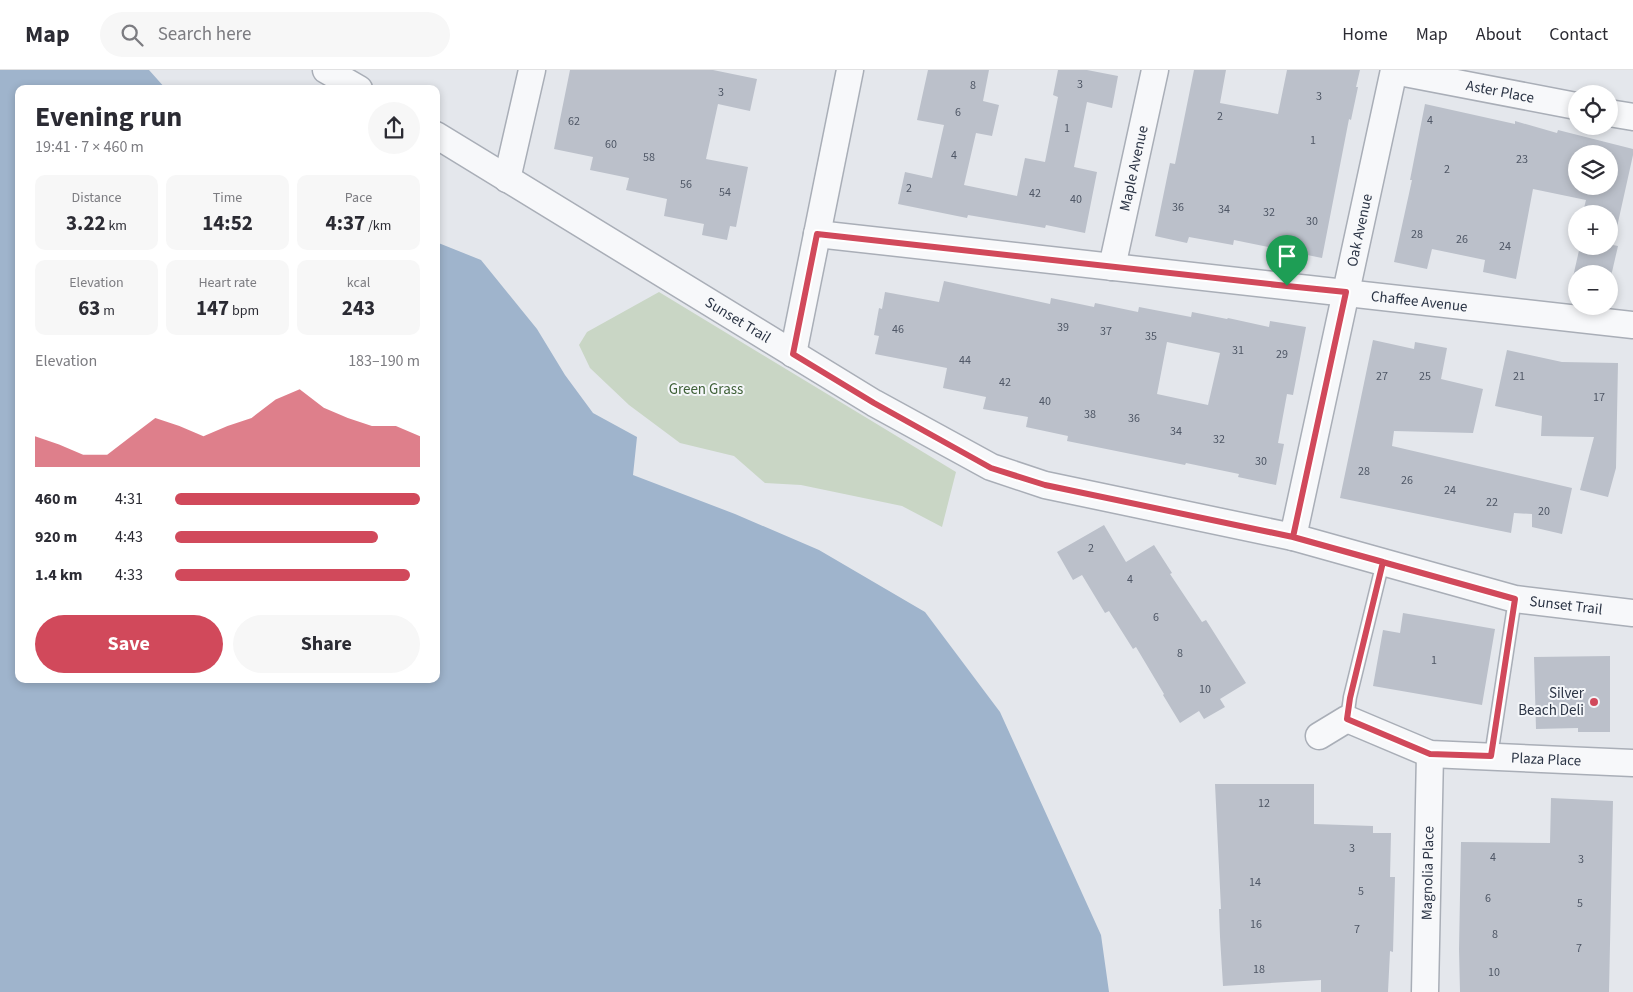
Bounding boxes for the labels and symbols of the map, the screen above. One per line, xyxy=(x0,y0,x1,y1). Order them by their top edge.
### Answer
street label: Aster Place xyxy=(1464,75,1536,109)
house number: 3 xyxy=(1077,76,1083,93)
house number: 8 xyxy=(970,77,976,94)
house number: 3 xyxy=(718,84,724,101)
house number: 3 xyxy=(1316,88,1322,105)
house number: 6 xyxy=(955,104,961,121)
house number: 2 xyxy=(1217,108,1223,125)
house number: 4 xyxy=(1427,112,1433,129)
house number: 62 xyxy=(568,113,580,130)
house number: 1 xyxy=(1064,120,1070,137)
street label: Maple Avenue xyxy=(1114,124,1154,213)
house number: 1 xyxy=(1310,132,1316,149)
house number: 60 xyxy=(605,136,617,153)
house number: 4 xyxy=(951,147,957,164)
house number: 58 xyxy=(643,149,655,166)
house number: 23 xyxy=(1516,151,1528,168)
house number: 2 xyxy=(1444,161,1450,178)
house number: 56 xyxy=(680,176,692,193)
house number: 2 xyxy=(906,180,912,197)
house number: 54 xyxy=(719,184,731,201)
house number: 42 xyxy=(1029,185,1041,202)
house number: 40 xyxy=(1070,191,1082,208)
street label: Oak Avenue xyxy=(1342,192,1378,269)
house number: 36 xyxy=(1172,199,1184,216)
house number: 34 xyxy=(1218,201,1230,218)
house number: 32 xyxy=(1263,204,1275,221)
house number: 30 xyxy=(1306,213,1318,230)
house number: 28 xyxy=(1411,226,1423,243)
house number: 26 xyxy=(1456,231,1468,248)
pin xyxy=(1266,235,1308,286)
house number: 24 xyxy=(1499,238,1511,255)
street label: Chaffee Avenue xyxy=(1370,286,1469,317)
street label: Sunset Trail xyxy=(701,292,775,348)
house number: 39 xyxy=(1057,319,1069,336)
house number: 46 xyxy=(892,321,904,338)
house number: 37 xyxy=(1100,323,1112,340)
house number: 35 xyxy=(1145,328,1157,345)
house number: 31 xyxy=(1232,342,1244,359)
house number: 29 xyxy=(1276,346,1288,363)
house number: 44 xyxy=(959,352,971,369)
house number: 27 xyxy=(1376,368,1388,385)
house number: 25 xyxy=(1419,368,1431,385)
house number: 21 xyxy=(1513,368,1525,385)
house number: 42 xyxy=(999,374,1011,391)
park label: Green Grass xyxy=(669,379,743,400)
house number: 17 xyxy=(1593,389,1605,406)
house number: 40 xyxy=(1039,393,1051,410)
house number: 38 xyxy=(1084,406,1096,423)
house number: 36 xyxy=(1128,410,1140,427)
house number: 34 xyxy=(1170,423,1182,440)
house number: 32 xyxy=(1213,431,1225,448)
house number: 30 xyxy=(1255,453,1267,470)
house number: 28 xyxy=(1358,463,1370,480)
house number: 26 xyxy=(1401,472,1413,489)
house number: 24 xyxy=(1444,482,1456,499)
house number: 22 xyxy=(1486,494,1498,511)
house number: 20 xyxy=(1538,503,1550,520)
house number: 2 xyxy=(1088,540,1094,557)
house number: 4 xyxy=(1127,571,1133,588)
street label: Sunset Trail xyxy=(1528,591,1604,620)
house number: 6 xyxy=(1153,609,1159,626)
house number: 8 xyxy=(1177,645,1183,662)
house number: 1 xyxy=(1431,652,1437,669)
house number: 10 xyxy=(1199,681,1211,698)
place label: Silver Beach Deli xyxy=(1518,683,1585,721)
marker: Silver Beach Deli xyxy=(1588,696,1600,708)
street label: Plaza Place xyxy=(1510,748,1582,772)
house number: 12 xyxy=(1258,795,1270,812)
street label: Magnolia Place xyxy=(1417,826,1439,920)
house number: 3 xyxy=(1349,840,1355,857)
house number: 4 xyxy=(1490,849,1496,866)
house number: 3 xyxy=(1578,851,1584,868)
house number: 14 xyxy=(1249,874,1261,891)
house number: 5 xyxy=(1358,883,1364,900)
house number: 6 xyxy=(1485,890,1491,907)
house number: 5 xyxy=(1577,895,1583,912)
house number: 16 xyxy=(1250,916,1262,933)
house number: 7 xyxy=(1354,921,1360,938)
house number: 8 xyxy=(1492,926,1498,943)
house number: 7 xyxy=(1576,940,1582,957)
house number: 18 xyxy=(1253,961,1265,978)
house number: 10 xyxy=(1488,964,1500,981)

